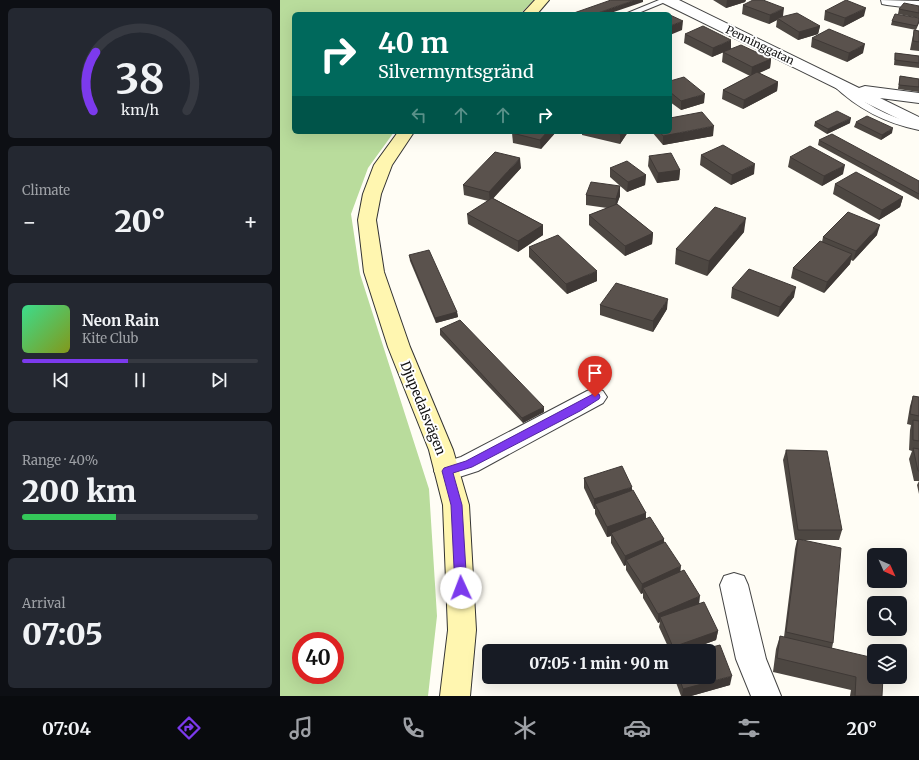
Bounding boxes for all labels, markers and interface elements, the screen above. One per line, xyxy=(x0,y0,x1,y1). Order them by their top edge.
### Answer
street label: Penninggatan xyxy=(723,22,797,68)
text: 40 m xyxy=(378,25,449,61)
icon: right xyxy=(312,28,364,80)
text: 38 xyxy=(115,53,165,105)
text: Silvermyntsgränd xyxy=(378,60,534,83)
text: km/h xyxy=(121,100,159,118)
icon: left xyxy=(408,104,430,126)
icon: ahead xyxy=(450,104,472,126)
icon: ahead xyxy=(492,104,514,126)
icon: right xyxy=(534,104,556,126)
text: Climate xyxy=(22,182,70,199)
text: 20° xyxy=(114,202,166,240)
text: − xyxy=(22,208,37,236)
text: + xyxy=(243,208,258,236)
text: Neon Rain xyxy=(82,311,159,330)
text: Kite Club xyxy=(82,330,138,347)
pin xyxy=(578,356,612,397)
street label: Djupedalsvägen xyxy=(396,359,450,458)
icon: arrive xyxy=(584,362,606,384)
icon: previous xyxy=(50,369,72,391)
icon: pause xyxy=(129,369,151,391)
icon: next xyxy=(208,369,230,391)
text: Range · 40% xyxy=(22,452,98,469)
text: 200 km xyxy=(22,472,136,510)
north arrow xyxy=(867,548,907,588)
map controls xyxy=(867,548,907,684)
position arrow xyxy=(440,567,482,609)
text: Arrival xyxy=(22,595,65,612)
button: search xyxy=(867,596,907,636)
text: 07:05 xyxy=(22,615,103,653)
speed limit sign: 40 xyxy=(292,632,344,684)
button: layers xyxy=(867,644,907,684)
text: 07:05 · 1 min · 90 m xyxy=(529,654,669,673)
icon: directions xyxy=(175,714,203,742)
icon: music xyxy=(287,714,315,742)
icon: phone xyxy=(399,714,427,742)
icon: climate xyxy=(511,714,539,742)
icon: car xyxy=(623,714,651,742)
icon: filters xyxy=(735,714,763,742)
text: 07:04 xyxy=(42,717,91,740)
text: 20° xyxy=(847,717,877,740)

